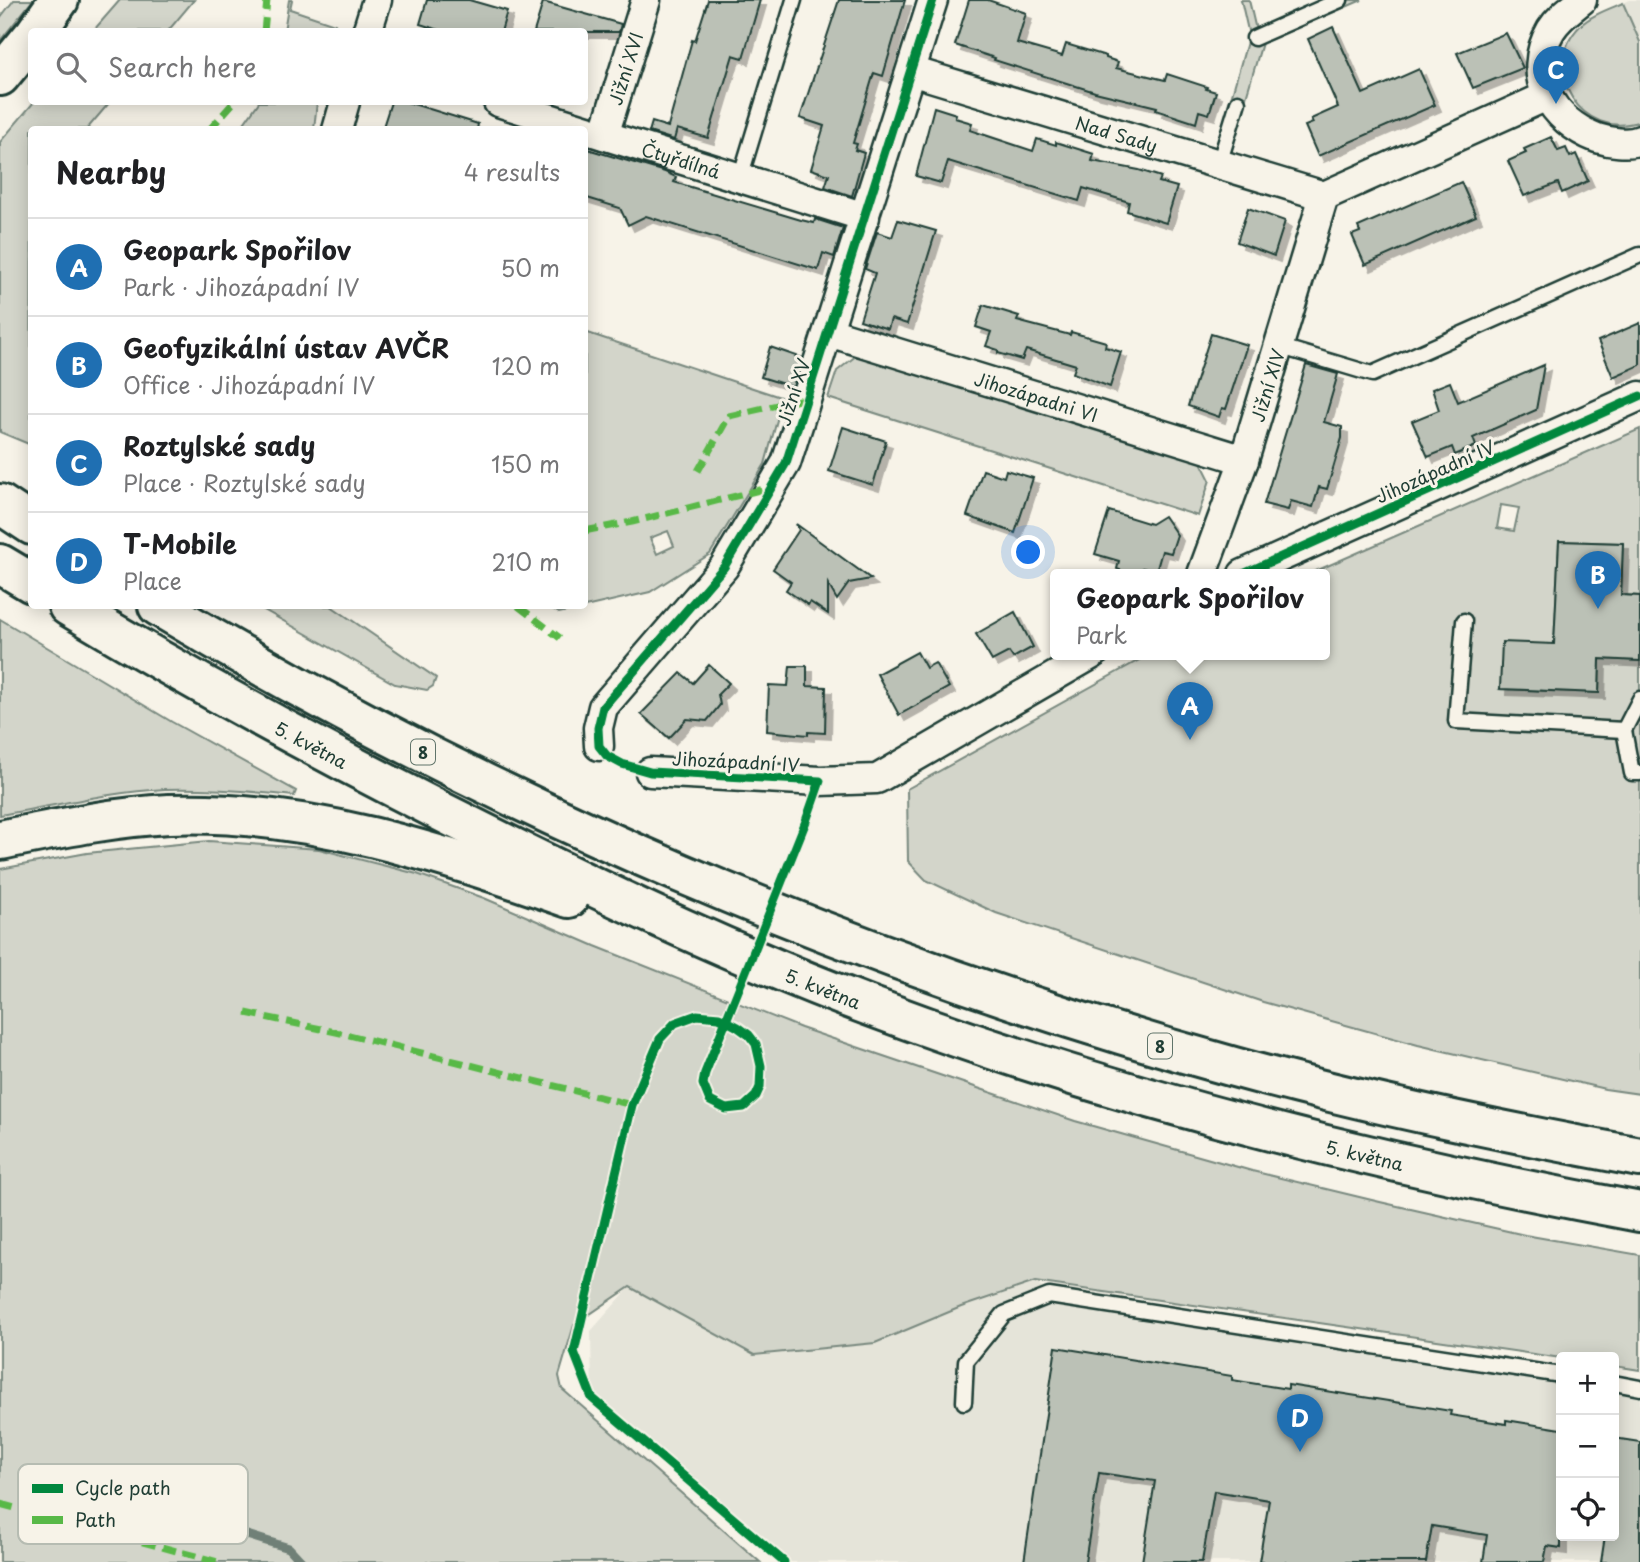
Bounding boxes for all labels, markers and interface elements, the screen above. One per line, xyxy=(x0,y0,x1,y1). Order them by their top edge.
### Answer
search box xyxy=(28,28,588,105)
street label: Jižní XVI xyxy=(601,28,649,108)
pin: C xyxy=(1533,46,1579,104)
text: Search here xyxy=(108,47,257,86)
icon: search xyxy=(52,48,90,86)
street label: Nad Sady xyxy=(1073,108,1161,158)
street label: Čtyřdílná xyxy=(638,134,725,185)
text: Nearby xyxy=(56,149,166,194)
text: 4 results xyxy=(464,154,560,189)
text: Geopark Spořilov xyxy=(123,230,351,269)
text: A xyxy=(70,250,88,285)
text: 50 m xyxy=(500,250,560,285)
text: Park · Jihozápadní IV xyxy=(123,269,359,304)
text: Geofyzikální ústav AVČR xyxy=(123,328,449,367)
street label: Jižní XIV xyxy=(1243,344,1291,425)
text: B xyxy=(71,348,87,383)
text: 120 m xyxy=(492,348,560,383)
street label: Jižní XV xyxy=(769,355,817,429)
street label: Jihozápadni VI xyxy=(971,364,1101,428)
text: Office · Jihozápadní IV xyxy=(123,367,375,402)
text: Roztylské sady xyxy=(123,426,315,465)
street label: Jihozápadní IV xyxy=(1371,433,1499,509)
text: C xyxy=(70,446,88,481)
text: 150 m xyxy=(491,446,560,481)
text: Place · Roztylské sady xyxy=(123,465,366,500)
text: T-Mobile xyxy=(123,524,237,563)
your location xyxy=(1011,535,1045,569)
text: D xyxy=(70,544,88,579)
text: 210 m xyxy=(492,544,560,579)
pin: B xyxy=(1575,551,1621,609)
text: Place xyxy=(123,563,182,598)
popup xyxy=(1050,569,1330,660)
text: Geopark Spořilov xyxy=(1076,578,1304,617)
text: Park xyxy=(1076,617,1127,652)
pin: A xyxy=(1167,682,1213,740)
street label: 5. května xyxy=(270,714,353,775)
road number: 8 xyxy=(411,740,435,764)
street label: Jihozápadní IV xyxy=(671,744,801,778)
street label: 5. května xyxy=(781,961,866,1015)
road number: 8 xyxy=(1148,1034,1172,1058)
street label: 5. května xyxy=(1323,1132,1407,1177)
map controls xyxy=(1556,1352,1619,1541)
button: + xyxy=(1556,1352,1619,1415)
pin: D xyxy=(1277,1394,1323,1452)
button: − xyxy=(1556,1415,1619,1478)
legend xyxy=(18,1464,248,1544)
text: Cycle path xyxy=(75,1473,171,1501)
button: locate xyxy=(1556,1478,1619,1541)
text: Path xyxy=(75,1505,116,1533)

